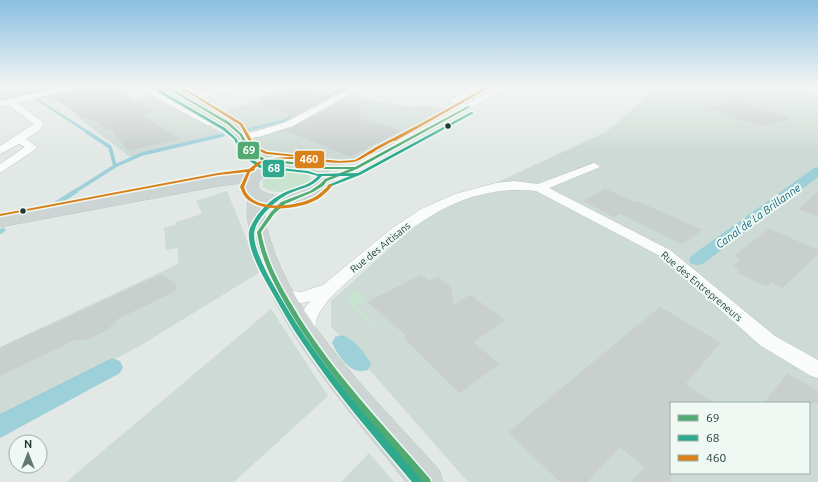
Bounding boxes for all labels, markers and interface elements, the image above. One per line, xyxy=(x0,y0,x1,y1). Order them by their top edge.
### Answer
unlabelled marker xyxy=(443,121,453,131)
line badge: 69 xyxy=(237,141,260,160)
text: 69 xyxy=(243,144,255,156)
line badge: 460 xyxy=(294,150,325,169)
text: 460 xyxy=(300,153,318,165)
line badge: 68 xyxy=(262,159,285,178)
text: 68 xyxy=(268,162,280,174)
water label: Canal de La Brillanne xyxy=(713,181,803,251)
unlabelled marker xyxy=(18,206,28,216)
street label: Rue des Artisans xyxy=(348,220,413,275)
street label: Rue des Entrepreneurs xyxy=(659,249,744,324)
legend xyxy=(670,402,810,474)
text: 69 xyxy=(706,411,720,424)
text: 68 xyxy=(706,431,720,444)
north arrow xyxy=(8,434,48,474)
text: N xyxy=(24,438,32,450)
text: 460 xyxy=(706,451,727,464)

